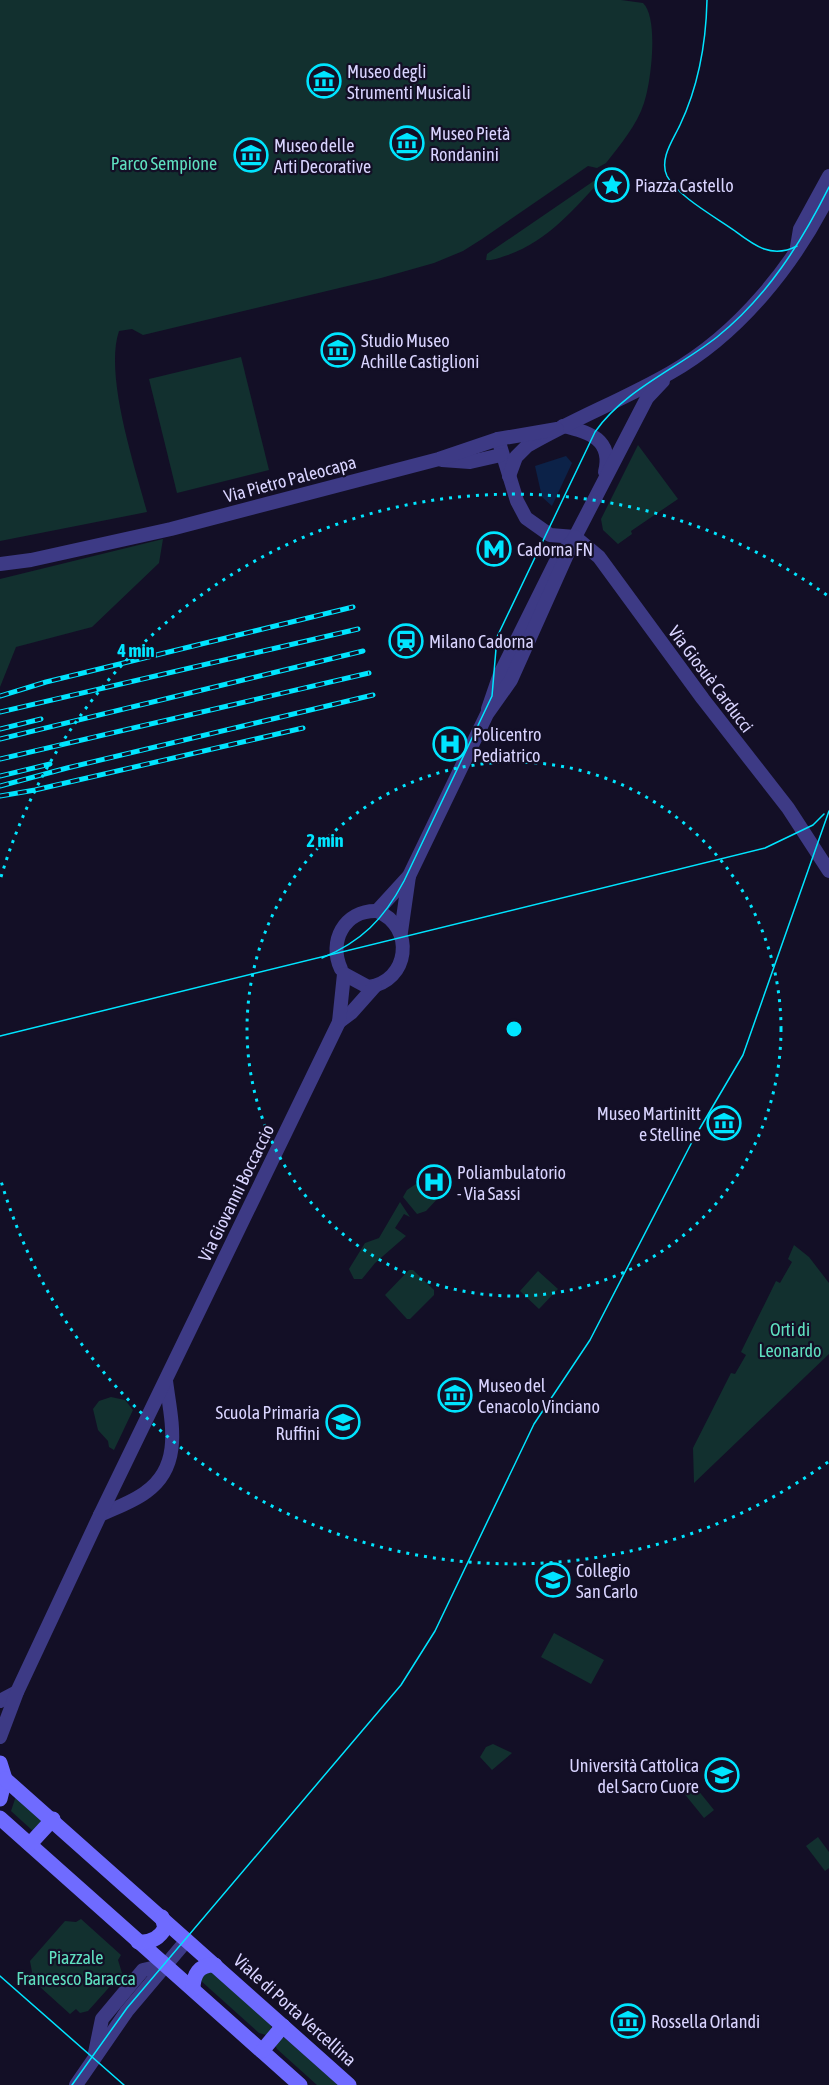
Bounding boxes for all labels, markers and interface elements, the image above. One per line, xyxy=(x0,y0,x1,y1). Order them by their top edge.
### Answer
place label: Museo degli Strumenti Musicali xyxy=(347,61,471,103)
museum icon: Museo degli Strumenti Musicali xyxy=(306,63,342,99)
place label: Museo Pietà Rondanini xyxy=(430,123,510,165)
museum icon: Museo Pietà Rondanini xyxy=(389,125,425,161)
place label: Museo delle Arti Decorative xyxy=(274,135,371,177)
museum icon: Museo delle Arti Decorative xyxy=(233,137,269,173)
park label: Parco Sempione xyxy=(111,153,217,174)
place icon: Piazza Castello xyxy=(594,167,630,203)
place label: Piazza Castello xyxy=(635,175,734,196)
place label: Studio Museo Achille Castiglioni xyxy=(361,330,479,372)
museum icon: Studio Museo Achille Castiglioni xyxy=(320,332,356,368)
street label: Via Pietro Paleocapa xyxy=(222,451,358,507)
metro station icon: Cadorna FN xyxy=(476,531,512,567)
place label: Cadorna FN xyxy=(517,539,593,560)
street label: Via Giosuè Carducci xyxy=(664,622,758,736)
station icon: Milano Cadorna xyxy=(388,623,424,659)
place label: Milano Cadorna xyxy=(429,631,534,652)
text: 4 min xyxy=(117,640,155,661)
place label: Policentro Pediatrico xyxy=(473,724,542,766)
hospital icon: Policentro Pediatrico xyxy=(432,726,468,762)
text: 2 min xyxy=(307,830,344,851)
centre of rings xyxy=(504,1019,524,1039)
place label: Museo Martinitt e Stelline xyxy=(597,1103,701,1145)
museum icon: Museo Martinitt e Stelline xyxy=(706,1105,742,1141)
street label: Via Giovanni Boccaccio xyxy=(194,1121,278,1265)
place label: Poliambulatorio - Via Sassi xyxy=(457,1162,566,1204)
hospital icon: Poliambulatorio - Via Sassi xyxy=(416,1164,452,1200)
park label: Orti di Leonardo xyxy=(759,1319,821,1361)
place label: Museo del Cenacolo Vinciano xyxy=(478,1375,600,1417)
museum icon: Museo del Cenacolo Vinciano xyxy=(437,1377,473,1413)
place label: Scuola Primaria Ruffini xyxy=(216,1402,320,1444)
school or university icon: Scuola Primaria Ruffini xyxy=(325,1404,361,1440)
place label: Collegio San Carlo xyxy=(576,1560,638,1602)
school or university icon: Collegio San Carlo xyxy=(535,1562,571,1598)
place label: Università Cattolica del Sacro Cuore xyxy=(569,1755,699,1797)
school or university icon: Università Cattolica del Sacro Cuore xyxy=(704,1757,740,1793)
park label: Piazzale Francesco Baracca xyxy=(16,1947,136,1989)
street label: Viale di Porta Vercellina xyxy=(230,1950,360,2070)
museum icon: Rossella Orlandi xyxy=(610,2003,646,2039)
place label: Rossella Orlandi xyxy=(651,2011,760,2032)

